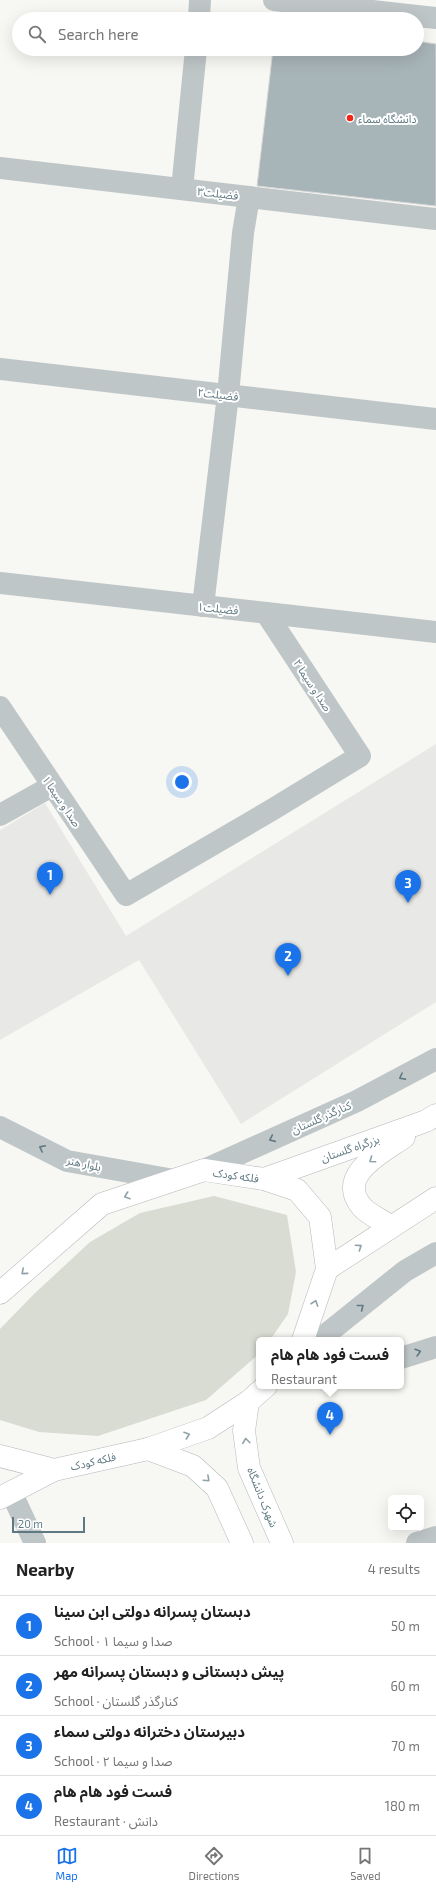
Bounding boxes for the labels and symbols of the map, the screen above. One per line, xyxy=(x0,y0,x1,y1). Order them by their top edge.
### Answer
place label: دانشگاه سماء xyxy=(358,112,417,125)
marker: دانشگاه سماء xyxy=(345,113,355,123)
street label: فضیلت۳ xyxy=(197,184,239,203)
street label: فضیلت۲ xyxy=(197,385,239,404)
street label: فضیلت۱ xyxy=(197,599,239,618)
street label: صدا و سیما ۲ xyxy=(291,657,335,714)
your location xyxy=(172,772,192,792)
street label: صدا و سیما ۱ xyxy=(39,773,84,830)
pin: 1 xyxy=(37,862,63,895)
pin: 3 xyxy=(395,870,421,903)
pin: 2 xyxy=(275,943,301,976)
one-way arrow xyxy=(399,1072,406,1080)
street label: کنارگذر گلستان xyxy=(289,1098,354,1137)
street label: بزرگراه گلستان xyxy=(319,1132,381,1165)
one-way arrow xyxy=(269,1135,276,1143)
one-way arrow xyxy=(39,1145,46,1153)
street label: بلوار هنر xyxy=(64,1153,103,1174)
one-way arrow xyxy=(369,1155,376,1162)
street label: فلکه کودک xyxy=(212,1165,260,1186)
one-way arrow xyxy=(124,1191,131,1200)
one-way arrow xyxy=(355,1245,362,1252)
one-way arrow xyxy=(21,1268,29,1275)
one-way arrow xyxy=(311,1300,319,1307)
one-way arrow xyxy=(356,1305,363,1312)
one-way arrow xyxy=(415,1348,422,1357)
pin: 4 xyxy=(317,1402,343,1435)
one-way arrow xyxy=(183,1431,190,1440)
one-way arrow xyxy=(242,1438,251,1444)
street label: فلکه کودک xyxy=(69,1449,117,1474)
street label: شهرک دانشگاه xyxy=(244,1465,281,1530)
one-way arrow xyxy=(202,1474,210,1481)
scale bar xyxy=(12,1515,85,1534)

